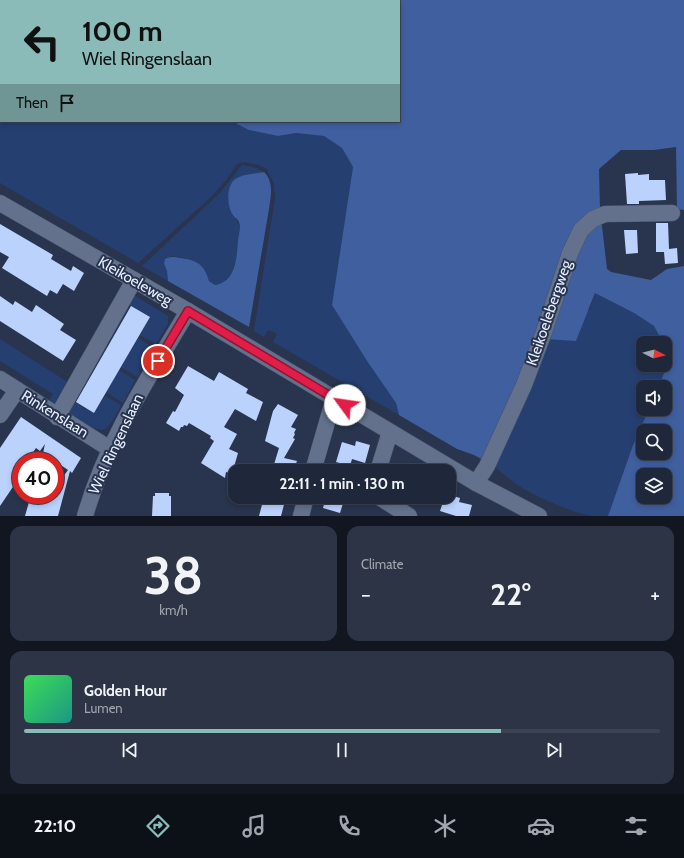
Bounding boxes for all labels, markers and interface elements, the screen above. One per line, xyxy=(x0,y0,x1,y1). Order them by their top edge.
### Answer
text: 100 m xyxy=(82,14,163,48)
icon: left xyxy=(16,16,68,68)
text: Wiel Ringenslaan xyxy=(82,48,212,70)
icon: arrive xyxy=(56,92,78,114)
text: Then xyxy=(16,94,48,112)
street label: Kleikoeleweg xyxy=(95,253,176,310)
street label: Kleikoelebergweg xyxy=(523,257,576,368)
north arrow xyxy=(636,336,672,372)
map controls xyxy=(636,336,672,504)
pin xyxy=(141,344,175,378)
icon: arrive xyxy=(147,350,169,372)
button: sound xyxy=(636,380,672,416)
position arrow xyxy=(324,384,366,426)
street label: Rinkenslaan xyxy=(18,386,92,442)
street label: Wiel Ringenslaan xyxy=(85,391,147,497)
button: search xyxy=(636,424,672,460)
speed limit sign: 40 xyxy=(12,452,64,504)
button: layers xyxy=(636,468,672,504)
text: 22:11 · 1 min · 130 m xyxy=(279,475,405,493)
text: 38 xyxy=(144,544,203,607)
text: Climate xyxy=(361,556,403,572)
text: 22° xyxy=(490,576,531,613)
text: − xyxy=(361,581,371,608)
text: + xyxy=(650,581,660,608)
text: km/h xyxy=(159,602,188,618)
text: Golden Hour xyxy=(84,682,167,700)
text: Lumen xyxy=(84,700,123,716)
icon: previous xyxy=(119,739,141,761)
icon: pause xyxy=(331,739,353,761)
icon: next xyxy=(543,739,565,761)
icon: directions xyxy=(144,812,172,840)
icon: music xyxy=(240,812,268,840)
icon: phone xyxy=(335,812,363,840)
icon: climate xyxy=(431,812,459,840)
icon: car xyxy=(527,812,555,840)
icon: filters xyxy=(622,812,650,840)
text: 22:10 xyxy=(34,815,76,837)

